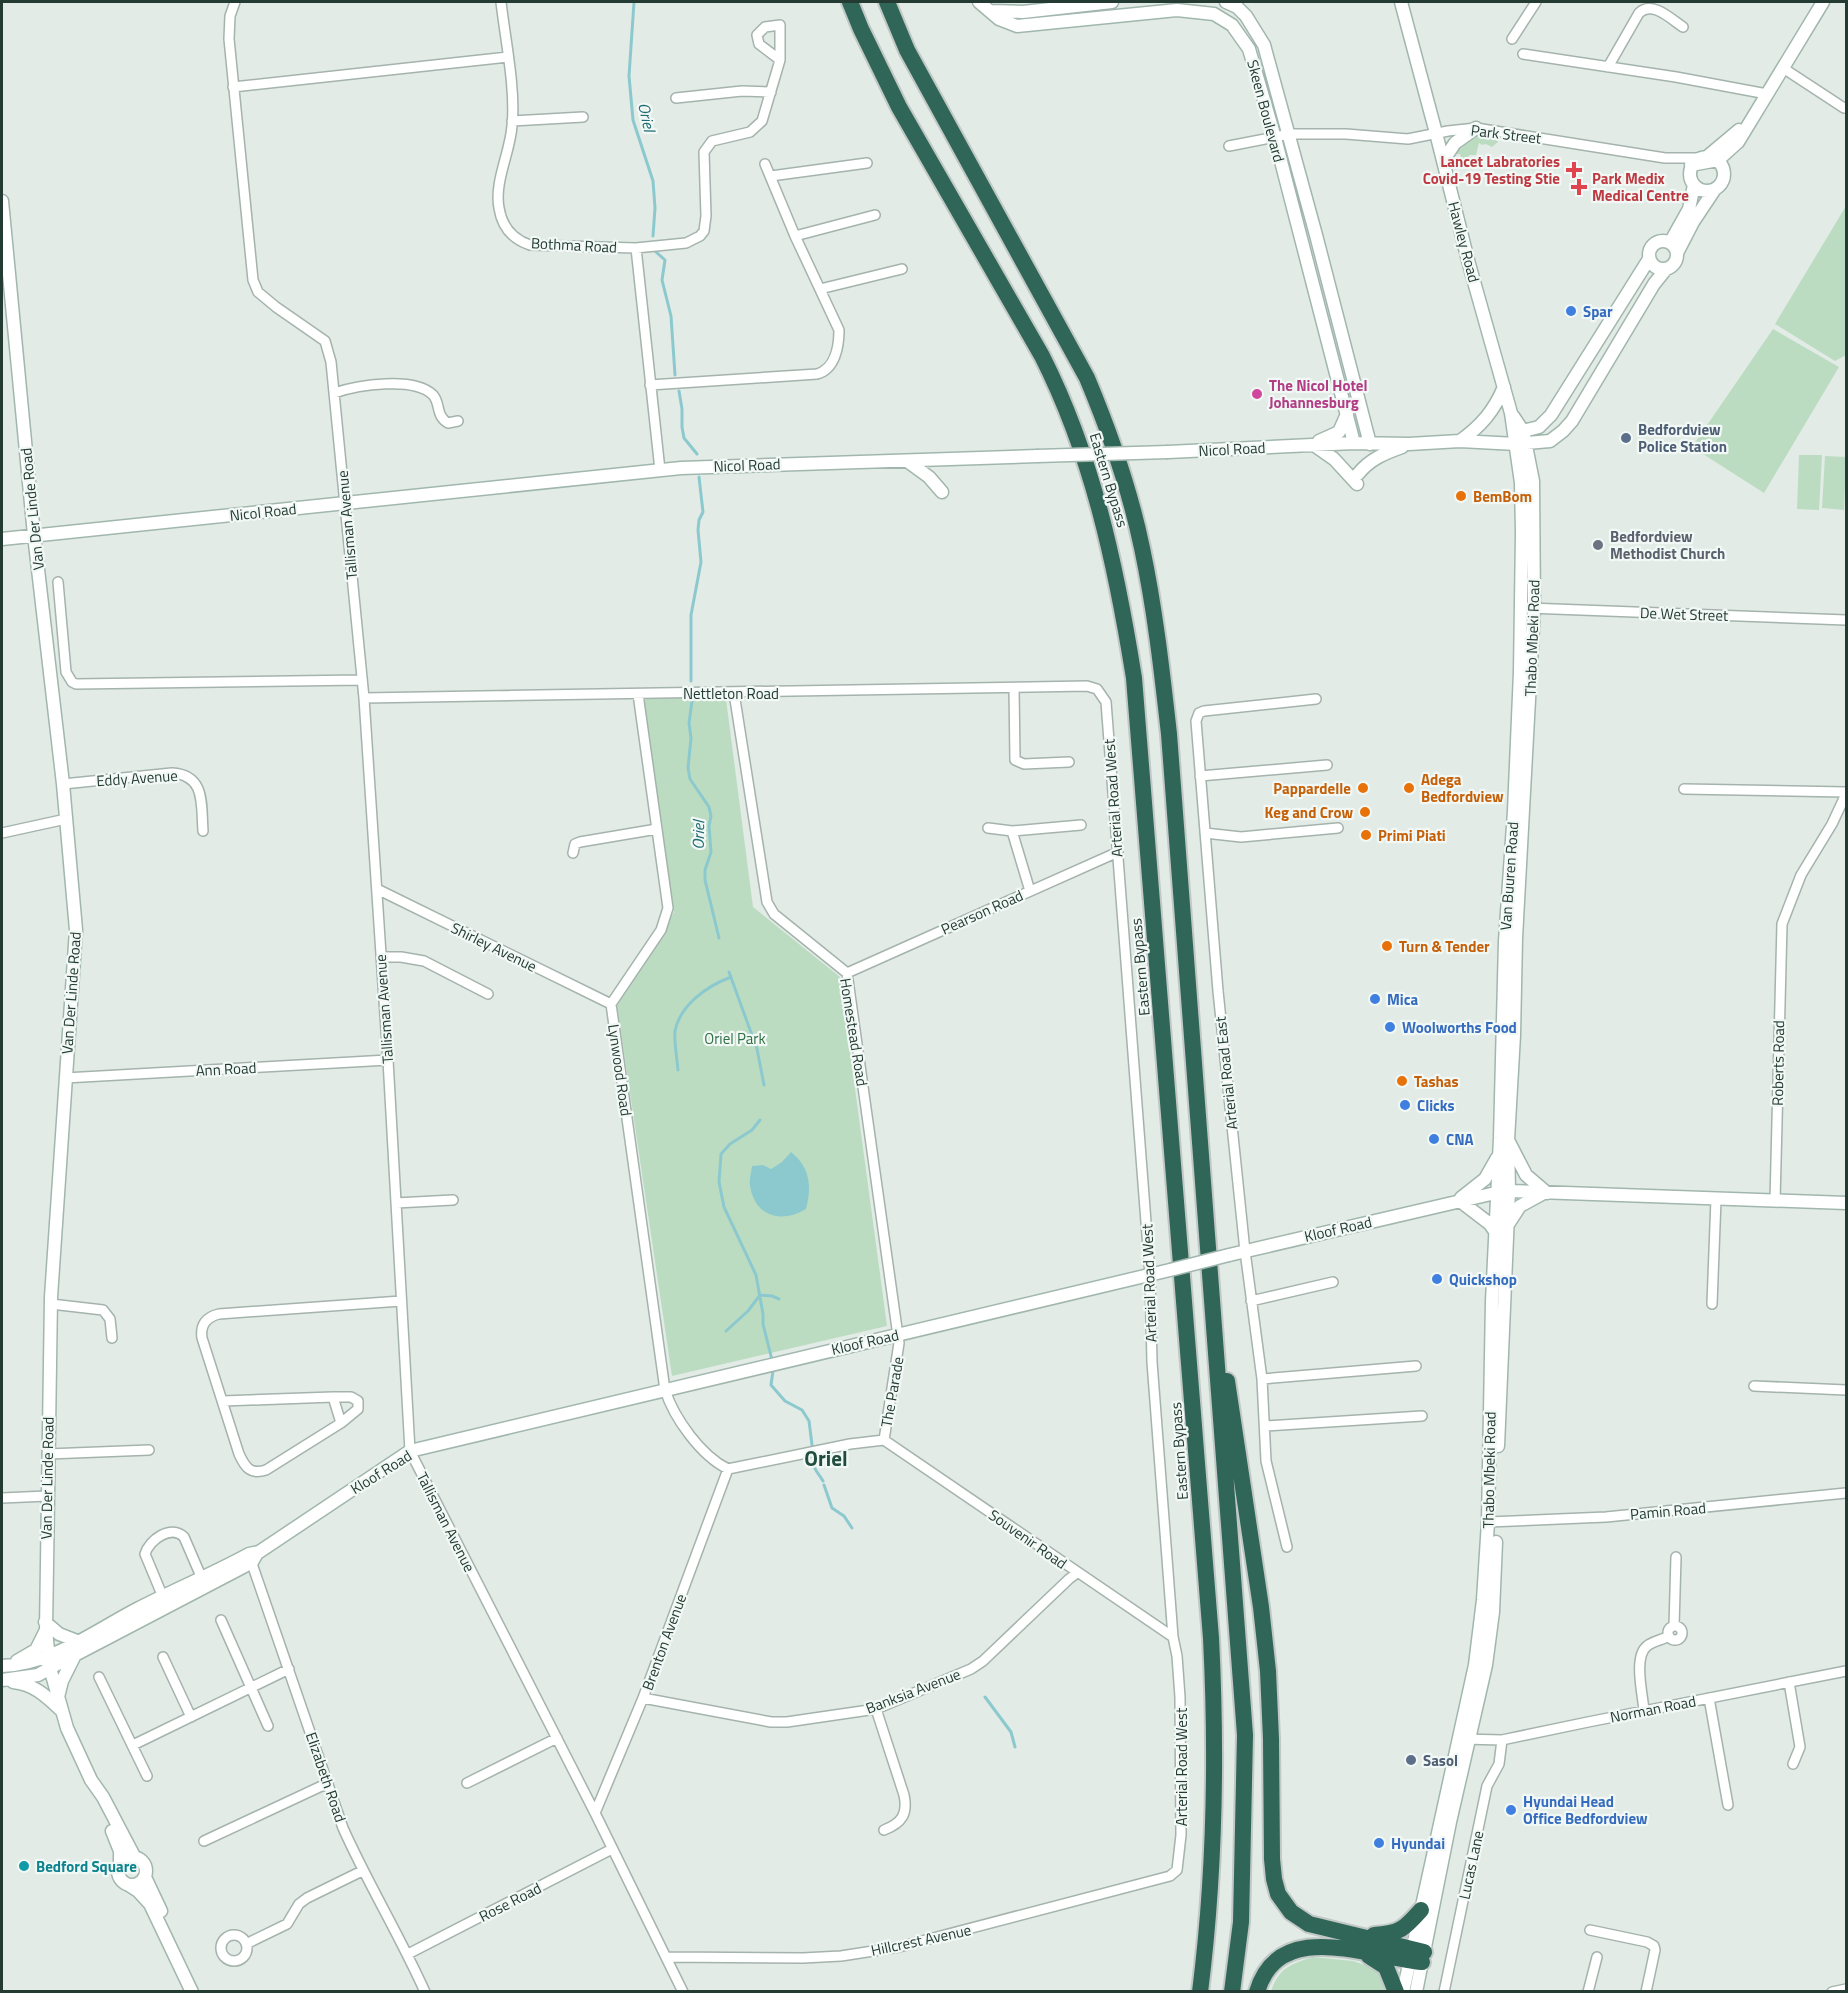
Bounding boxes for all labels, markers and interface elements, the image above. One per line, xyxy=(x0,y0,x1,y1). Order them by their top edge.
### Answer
street label: Skeen Boulevard xyxy=(1241,57,1291,165)
water label: Oriel xyxy=(632,100,662,135)
street label: Park Street xyxy=(1470,118,1543,150)
place label: Lancet Labratories Covid-19 Testing Stie xyxy=(1423,150,1560,190)
marker: Lancet Labratories Covid-19 Testing Stie xyxy=(1565,161,1583,179)
place label: Park Medix Medical Centre xyxy=(1592,167,1689,207)
marker: Park Medix Medical Centre xyxy=(1570,178,1588,196)
street label: Hawley Road xyxy=(1442,199,1486,285)
street label: Bothma Road xyxy=(530,231,618,259)
place label: Spar xyxy=(1583,300,1613,323)
marker: Spar xyxy=(1564,304,1578,318)
place label: The Nicol Hotel Johannesburg xyxy=(1269,374,1368,414)
marker: The Nicol Hotel Johannesburg xyxy=(1250,387,1264,401)
place label: Bedfordview Police Station xyxy=(1638,418,1727,458)
street label: Eastern Bypass xyxy=(1084,430,1134,530)
marker: Bedfordview Police Station xyxy=(1619,431,1633,445)
street label: Nicol Road xyxy=(1198,436,1266,462)
street label: Van Der Linde Road xyxy=(14,447,50,571)
street label: Nicol Road xyxy=(713,452,781,478)
street label: Tallisman Avenue xyxy=(331,469,363,581)
place label: BemBom xyxy=(1473,485,1532,508)
marker: BemBom xyxy=(1454,489,1468,503)
street label: Nicol Road xyxy=(228,497,298,527)
place label: Bedfordview Methodist Church xyxy=(1610,525,1725,565)
marker: Bedfordview Methodist Church xyxy=(1591,538,1605,552)
street label: Thabo Mbeki Road xyxy=(1518,579,1546,697)
street label: De Wet Street xyxy=(1639,601,1729,627)
street label: Nettleton Road xyxy=(683,682,779,705)
street label: Arterial Road West xyxy=(1097,737,1129,858)
street label: Eddy Avenue xyxy=(96,764,178,792)
place label: Adega Bedfordview xyxy=(1421,768,1504,808)
place label: Pappardelle xyxy=(1273,777,1351,800)
marker: Pappardelle xyxy=(1356,781,1370,795)
marker: Adega Bedfordview xyxy=(1402,781,1416,795)
place label: Keg and Crow xyxy=(1265,801,1353,824)
marker: Keg and Crow xyxy=(1358,805,1372,819)
water label: Oriel xyxy=(686,819,710,850)
street label: Van Buuren Road xyxy=(1494,821,1524,931)
place label: Primi Piati xyxy=(1378,824,1446,847)
marker: Primi Piati xyxy=(1359,828,1373,842)
street label: Pearson Road xyxy=(937,884,1027,940)
street label: Shirley Avenue xyxy=(447,916,541,978)
street label: Eastern Bypass xyxy=(1124,917,1156,1017)
street label: Van Der Linde Road xyxy=(55,931,87,1055)
place label: Turn & Tender xyxy=(1399,935,1490,958)
marker: Turn & Tender xyxy=(1380,939,1394,953)
street label: Tallisman Avenue xyxy=(369,954,399,1064)
street label: Homestead Road xyxy=(834,976,874,1088)
place label: Mica xyxy=(1387,988,1418,1011)
marker: Mica xyxy=(1368,992,1382,1006)
street label: Arterial Road East xyxy=(1209,1015,1243,1131)
place label: Woolworths Food xyxy=(1402,1016,1517,1039)
marker: Woolworths Food xyxy=(1383,1020,1397,1034)
street label: Roberts Road xyxy=(1766,1020,1790,1106)
street label: Lynwood Road xyxy=(602,1023,638,1117)
park label: Oriel Park xyxy=(704,1027,766,1050)
street label: Ann Road xyxy=(195,1056,257,1082)
place label: Tashas xyxy=(1414,1070,1459,1093)
marker: Tashas xyxy=(1395,1074,1409,1088)
place label: Clicks xyxy=(1417,1094,1455,1117)
marker: Clicks xyxy=(1398,1098,1412,1112)
place label: CNA xyxy=(1446,1128,1474,1151)
marker: CNA xyxy=(1427,1132,1441,1146)
street label: Kloof Road xyxy=(1302,1210,1374,1248)
street label: Arterial Road West xyxy=(1135,1223,1163,1343)
place label: Quickshop xyxy=(1449,1268,1517,1291)
marker: Quickshop xyxy=(1430,1272,1444,1286)
street label: Kloof Road xyxy=(829,1323,901,1361)
street label: The Parade xyxy=(874,1355,910,1429)
street label: Eastern Bypass xyxy=(1164,1401,1194,1501)
street label: Thabo Mbeki Road xyxy=(1476,1411,1502,1529)
street label: Van Der Linde Road xyxy=(34,1416,60,1540)
district label: Oriel xyxy=(804,1442,848,1474)
street label: Kloof Road xyxy=(346,1444,416,1500)
street label: Tallisman Avenue xyxy=(411,1468,481,1576)
street label: Pamin Road xyxy=(1629,1496,1707,1526)
street label: Souvenir Road xyxy=(984,1503,1072,1575)
street label: Brenton Avenue xyxy=(636,1590,692,1694)
street label: Banksia Avenue xyxy=(862,1662,964,1720)
street label: Norman Road xyxy=(1608,1689,1698,1729)
street label: Arterial Road West xyxy=(1170,1707,1193,1826)
street label: Elizabeth Road xyxy=(300,1729,352,1825)
place label: Sasol xyxy=(1423,1749,1458,1772)
marker: Sasol xyxy=(1404,1753,1418,1767)
place label: Hyundai Head Office Bedfordview xyxy=(1523,1790,1648,1830)
marker: Hyundai Head Office Bedfordview xyxy=(1504,1803,1518,1817)
street label: Lucas Lane xyxy=(1453,1828,1489,1902)
place label: Hyundai xyxy=(1391,1832,1445,1855)
marker: Hyundai xyxy=(1372,1836,1386,1850)
place label: Bedford Square xyxy=(36,1855,137,1878)
marker: Bedford Square xyxy=(17,1859,31,1873)
street label: Rose Road xyxy=(475,1876,545,1928)
street label: Hillcrest Avenue xyxy=(869,1918,973,1962)

